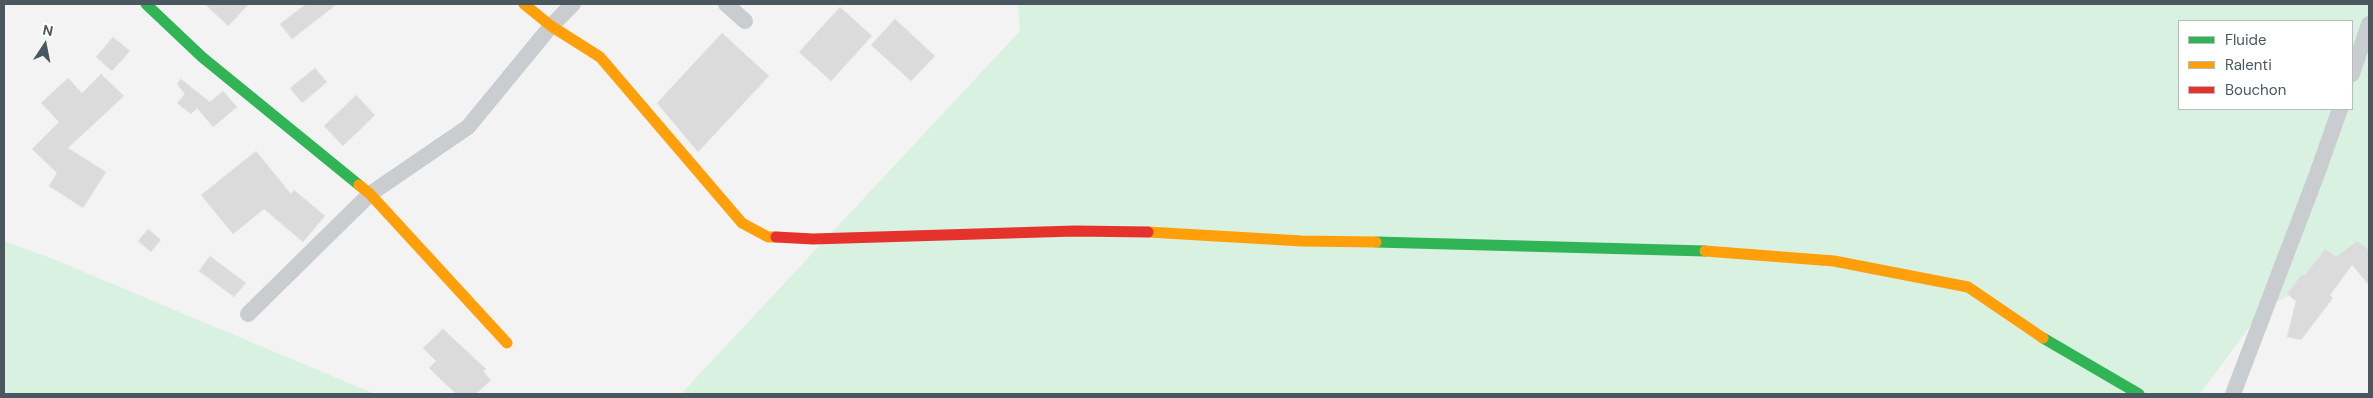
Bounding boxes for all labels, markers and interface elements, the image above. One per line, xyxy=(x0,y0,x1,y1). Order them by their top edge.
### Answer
north arrow xyxy=(20,20,70,70)
text: N xyxy=(41,20,55,40)
legend xyxy=(2178,20,2353,110)
text: Fluide xyxy=(2225,30,2267,50)
text: Ralenti xyxy=(2225,55,2272,75)
text: Bouchon xyxy=(2225,80,2286,100)

